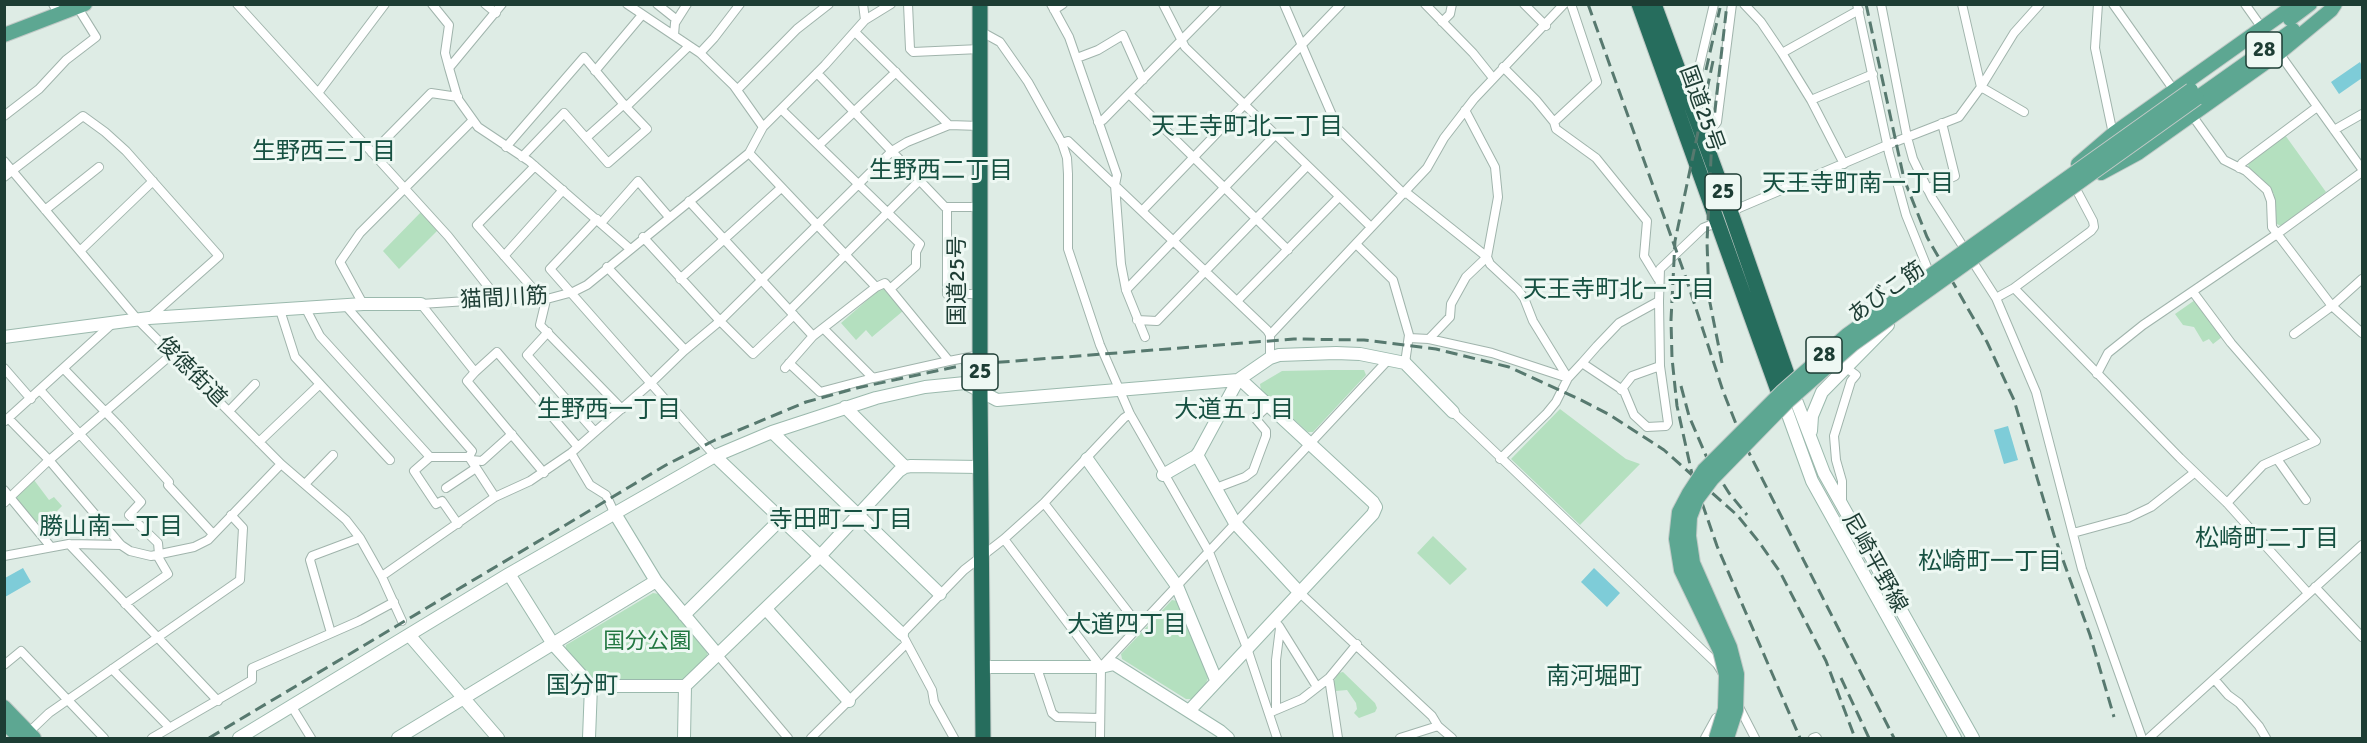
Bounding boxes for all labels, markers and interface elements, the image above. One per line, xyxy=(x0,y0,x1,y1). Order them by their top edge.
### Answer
road number: 28 xyxy=(2246,32,2282,68)
street label: 国道25号 xyxy=(1673,62,1729,156)
district label: 天王寺町北二丁目 xyxy=(1151,114,1343,142)
district label: 生野西三丁目 xyxy=(252,139,396,167)
district label: 生野西二丁目 xyxy=(869,158,1013,186)
district label: 天王寺町南一丁目 xyxy=(1762,171,1954,199)
road number: 25 xyxy=(1705,174,1741,210)
street label: 国道25号 xyxy=(945,236,971,326)
street label: あびこ筋 xyxy=(1844,256,1930,330)
district label: 天王寺町北一丁目 xyxy=(1523,277,1715,305)
street label: 猫間川筋 xyxy=(459,284,549,314)
street label: 俊徳街道 xyxy=(151,332,231,412)
road number: 28 xyxy=(1806,337,1842,373)
road number: 25 xyxy=(962,354,998,390)
district label: 生野西一丁目 xyxy=(537,397,681,425)
district label: 大道五丁目 xyxy=(1174,397,1294,425)
district label: 寺田町二丁目 xyxy=(769,507,913,535)
street label: 尼崎平野線 xyxy=(1836,508,1912,618)
district label: 勝山南一丁目 xyxy=(39,514,183,542)
district label: 松崎町二丁目 xyxy=(2195,526,2339,554)
district label: 松崎町一丁目 xyxy=(1918,549,2062,577)
district label: 大道四丁目 xyxy=(1067,612,1187,640)
park label: 国分公園 xyxy=(603,629,691,655)
district label: 南河堀町 xyxy=(1546,664,1642,692)
district label: 国分町 xyxy=(546,673,618,701)

